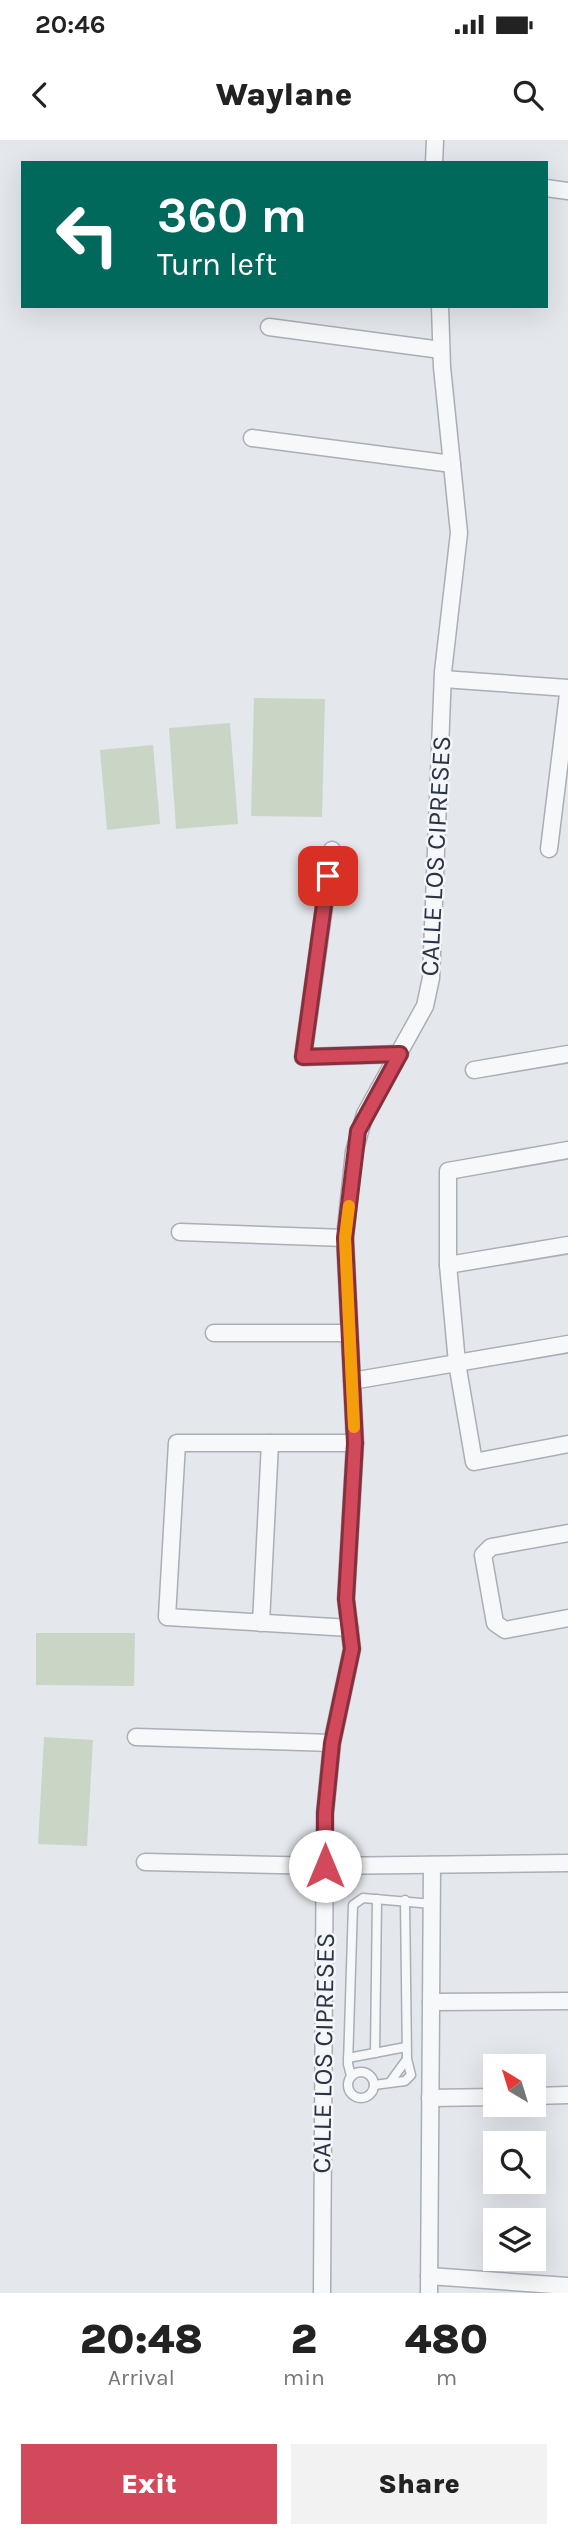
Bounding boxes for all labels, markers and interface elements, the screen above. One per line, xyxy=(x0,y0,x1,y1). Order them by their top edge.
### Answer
text: 20:46 xyxy=(35,9,105,40)
icon: back xyxy=(21,76,59,114)
text: Waylane xyxy=(216,76,352,113)
icon: search xyxy=(509,76,547,114)
text: 360 m xyxy=(157,187,307,244)
icon: left xyxy=(42,189,133,280)
text: Turn left xyxy=(157,246,277,283)
street label: CALLE LOS CIPRESES xyxy=(414,735,457,977)
pin xyxy=(298,846,358,906)
icon: arrive xyxy=(309,857,347,895)
position arrow xyxy=(288,1829,362,1903)
street label: CALLE LOS CIPRESES xyxy=(306,1932,341,2174)
north arrow xyxy=(483,2054,546,2118)
map controls xyxy=(483,2054,546,2271)
button: search xyxy=(483,2131,546,2194)
button: layers xyxy=(483,2208,546,2271)
text: 20:48 xyxy=(80,2314,203,2364)
text: 2 xyxy=(291,2314,317,2364)
text: 480 xyxy=(405,2314,488,2364)
text: Arrival xyxy=(108,2364,175,2391)
text: min xyxy=(283,2364,325,2391)
text: m xyxy=(436,2364,457,2391)
button: Exit xyxy=(21,2444,277,2524)
button: Share xyxy=(291,2444,547,2524)

